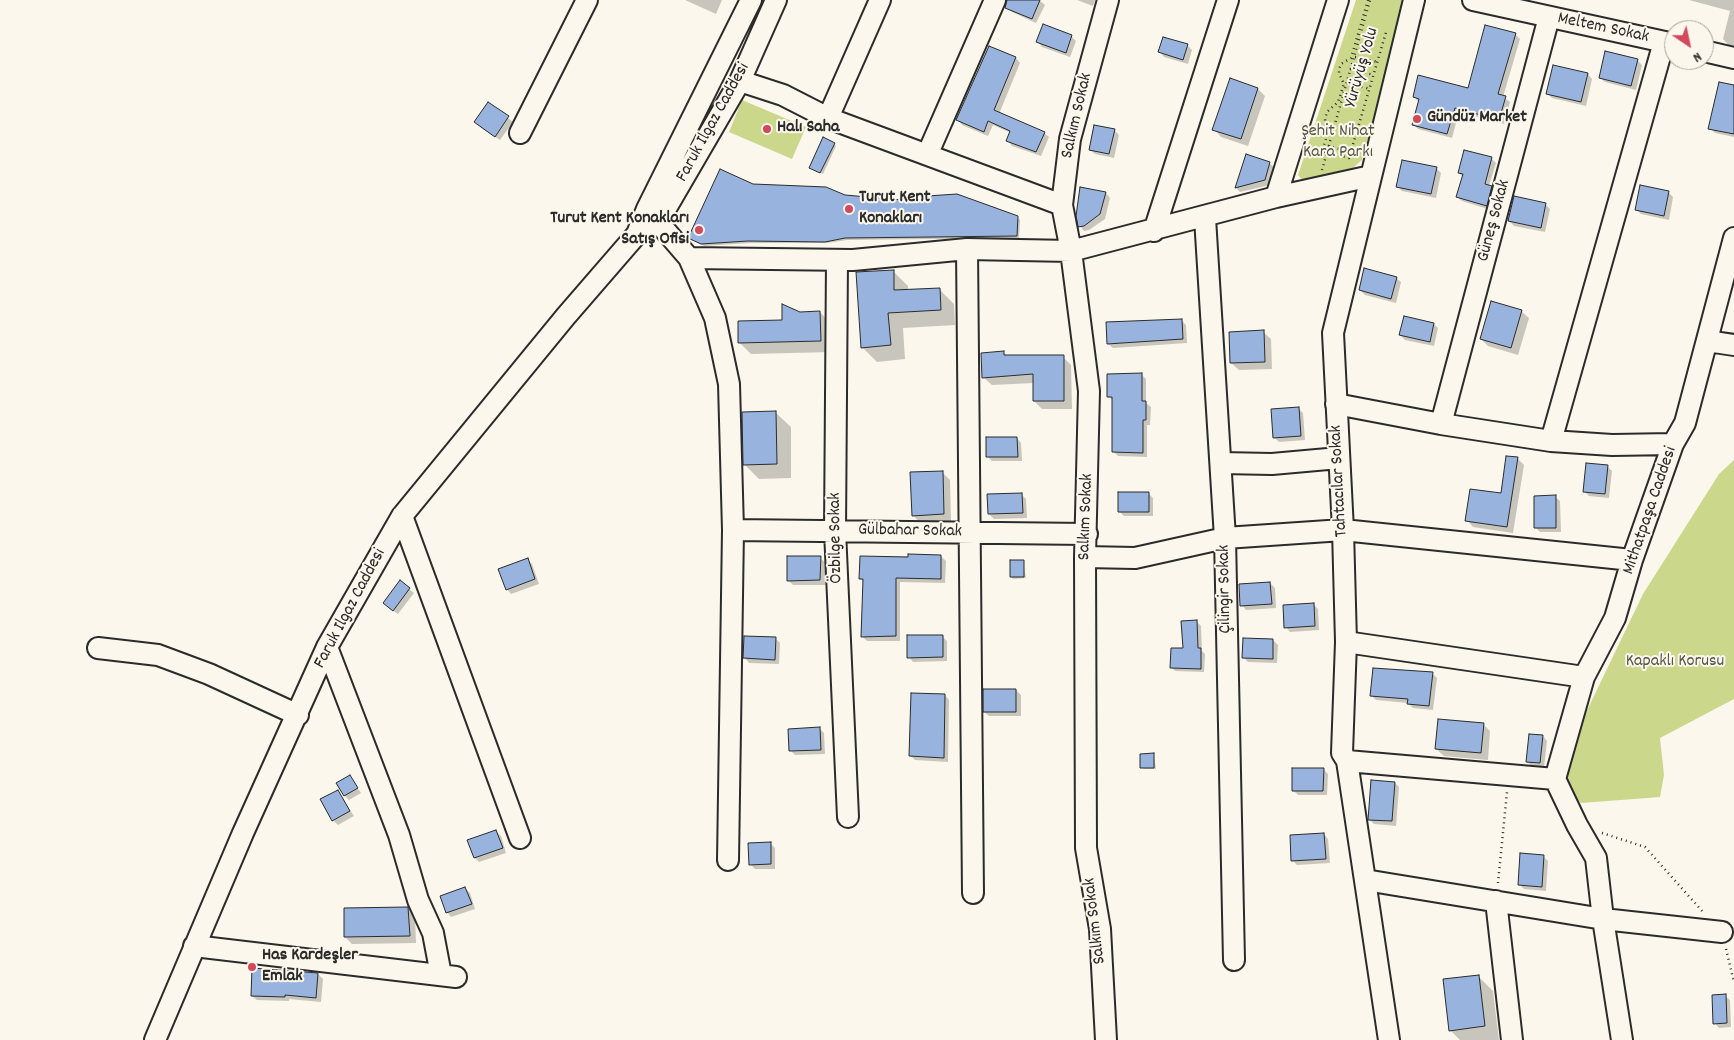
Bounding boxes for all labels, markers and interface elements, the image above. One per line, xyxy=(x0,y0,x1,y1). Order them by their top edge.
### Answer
street label: Meltem Sokak xyxy=(1555,9,1651,49)
north arrow xyxy=(1664,20,1714,70)
street label: Yürüyüş Yolu xyxy=(1341,25,1385,111)
text: N xyxy=(1688,46,1705,67)
street label: Faruk Ilgaz Caddesi xyxy=(672,60,756,186)
street label: Salkım Sokak xyxy=(1058,71,1098,161)
place label: Gündüz Market xyxy=(1427,108,1527,130)
marker: Gündüz Market xyxy=(1411,113,1423,125)
place label: Halı Saha xyxy=(777,118,839,140)
park label: Şehit Nihat Kara Parkı xyxy=(1301,122,1375,164)
marker: Halı Saha xyxy=(761,123,773,135)
street label: Güneş Sokak xyxy=(1474,178,1516,264)
place label: Turut Kent Konakları xyxy=(859,188,930,230)
marker: Turut Kent Konakları xyxy=(843,203,855,215)
place label: Turut Kent Konakları Satış Ofisi xyxy=(550,209,689,252)
marker: Turut Kent Konakları Satış Ofisi xyxy=(693,224,705,236)
street label: Tahtacılar Sokak xyxy=(1326,424,1354,538)
street label: Mithatpaşa Caddesi xyxy=(1619,444,1683,578)
street label: Salkım Sokak xyxy=(1075,473,1099,561)
street label: Özbilge Sokak xyxy=(825,492,849,584)
street label: Gülbahar Sokak xyxy=(858,520,962,544)
street label: Çilingir Sokak xyxy=(1214,544,1238,634)
street label: Faruk Ilgaz Caddesi xyxy=(310,545,392,673)
park label: Kapaklı Korusu xyxy=(1626,652,1724,674)
street label: Salkım Sokak xyxy=(1080,877,1112,965)
place label: Has Kardeşler Emlak xyxy=(262,946,358,989)
marker: Has Kardeşler Emlak xyxy=(246,961,258,973)

